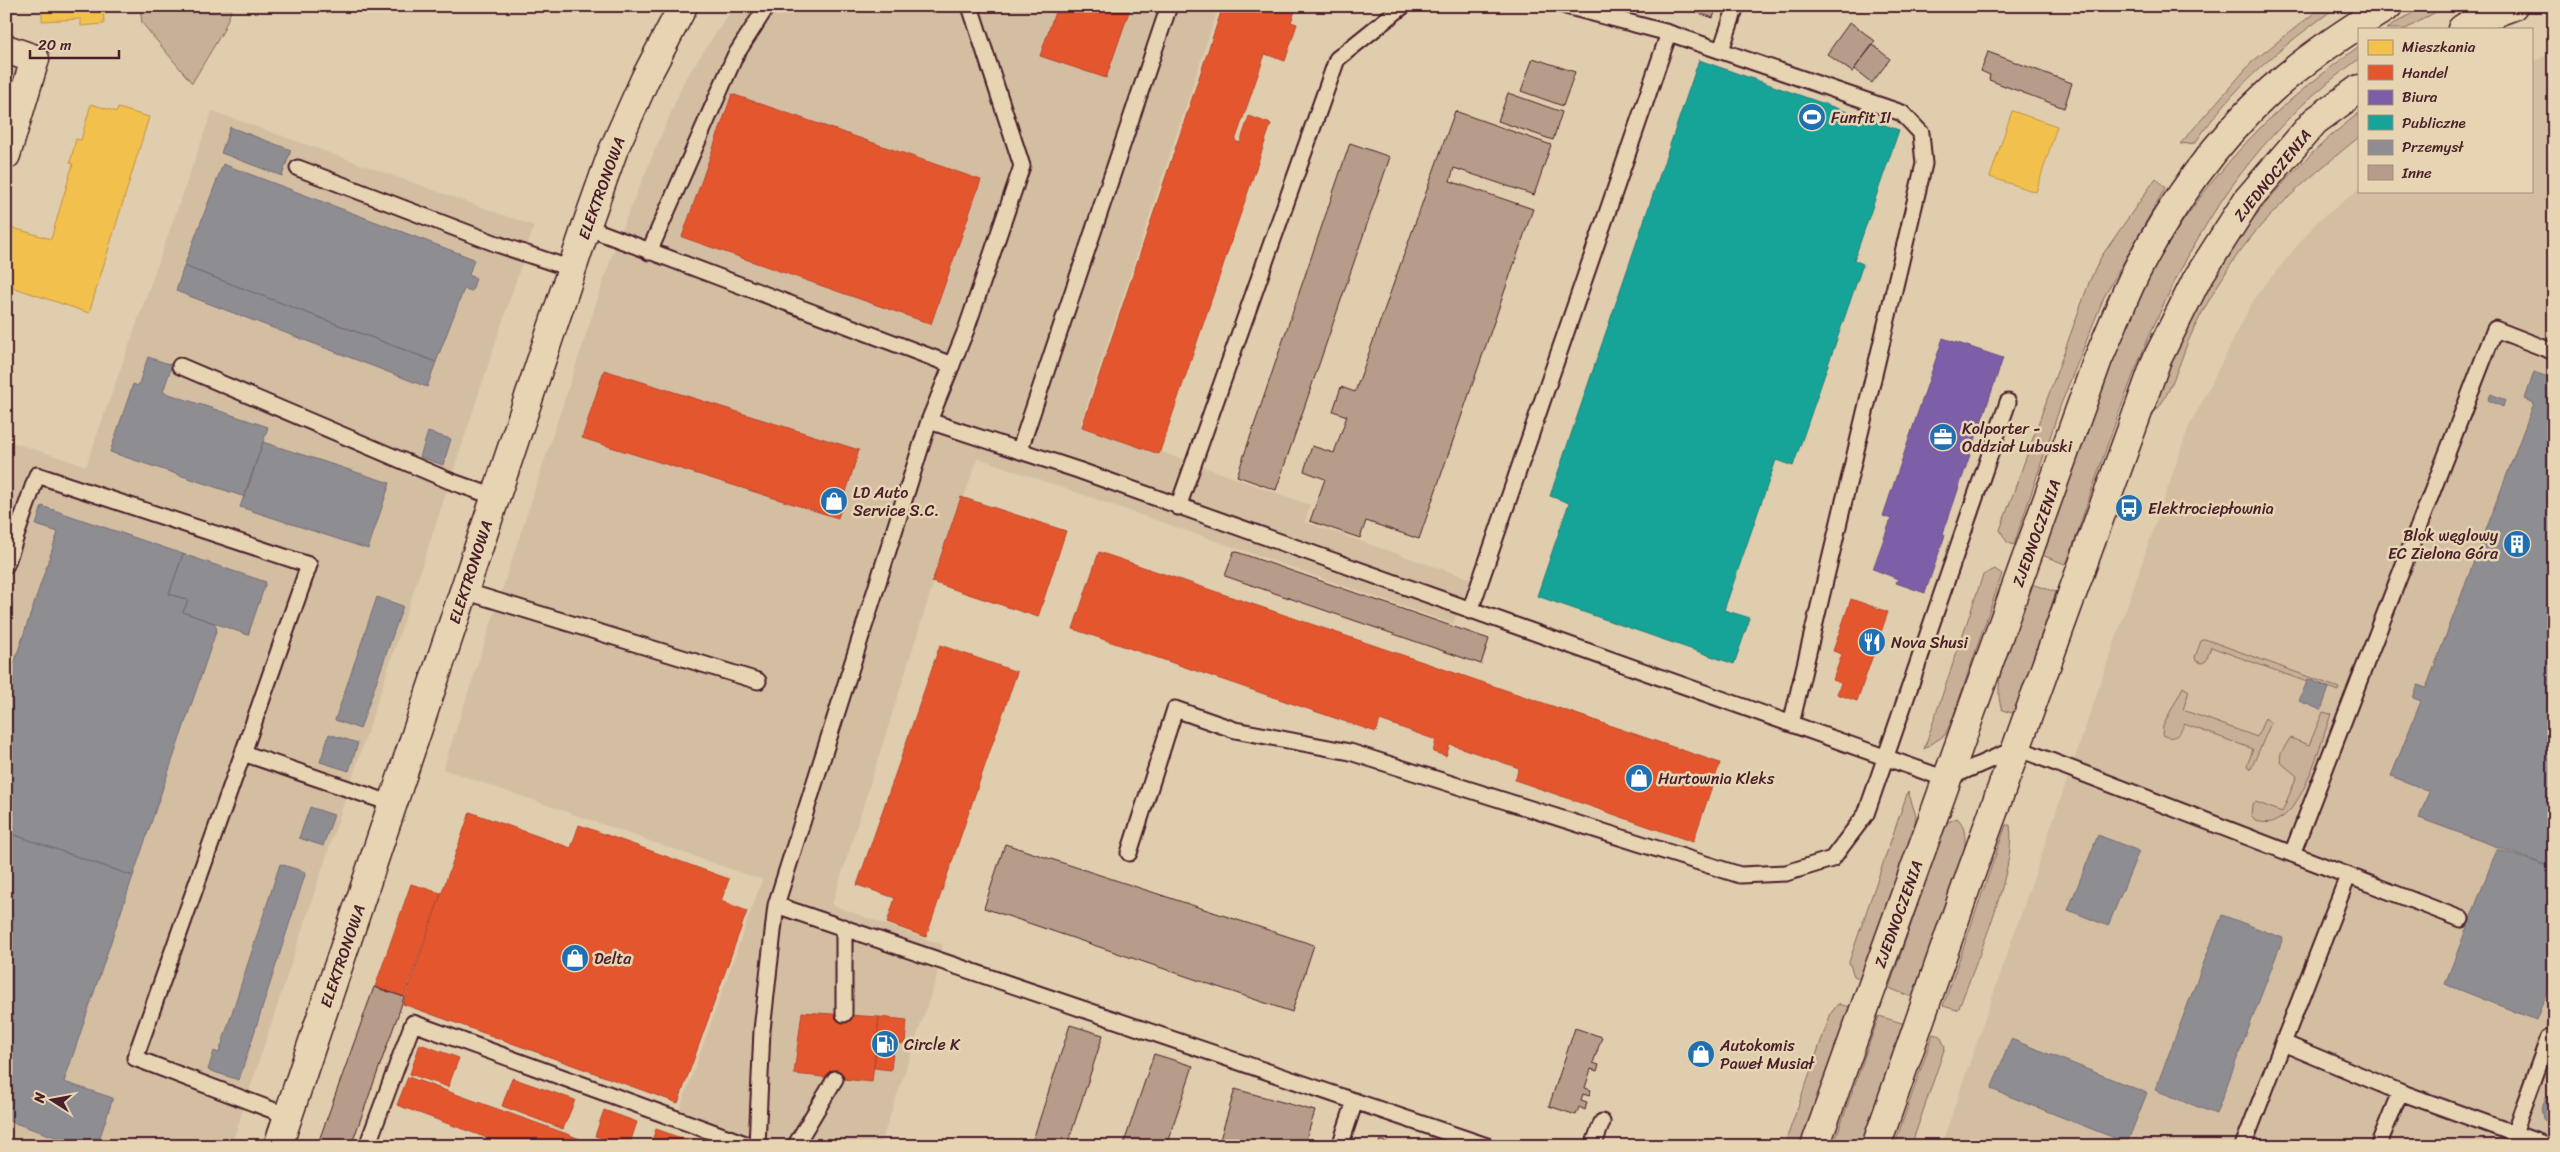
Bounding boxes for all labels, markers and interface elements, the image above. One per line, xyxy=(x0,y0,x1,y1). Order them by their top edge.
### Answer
scale bar xyxy=(30,28,119,60)
legend xyxy=(2358,28,2532,192)
text: 20 m xyxy=(38,32,72,58)
text: Mieszkania xyxy=(2402,34,2476,60)
text: Handel xyxy=(2402,60,2449,86)
text: Biura xyxy=(2402,84,2438,110)
sports icon: Funfit II xyxy=(1797,102,1827,132)
place label: Funfit II xyxy=(1831,103,1891,132)
text: Publiczne xyxy=(2402,110,2466,136)
street label: ZJEDNOCZENIA xyxy=(2226,122,2319,228)
street label: ELEKTRONOWA xyxy=(569,133,634,244)
text: Przemysł xyxy=(2402,134,2464,160)
text: Inne xyxy=(2401,160,2432,186)
place label: Kolporter - Oddział Lubuski xyxy=(1962,414,2073,461)
office icon: Kolporter - Oddział Lubuski xyxy=(1928,422,1958,452)
street label: ZJEDNOCZENIA xyxy=(2004,475,2069,591)
place label: LD Auto Service S.C. xyxy=(853,478,939,525)
shop icon: LD Auto Service S.C. xyxy=(819,486,849,516)
bus stop icon: Elektrociepłownia xyxy=(2114,493,2144,523)
place label: Elektrociepłownia xyxy=(2148,494,2274,523)
street label: ELEKTRONOWA xyxy=(440,516,501,628)
place label: Blok węglowy EC Zielona Góra xyxy=(2388,521,2499,568)
building icon: Blok węglowy EC Zielona Góra xyxy=(2502,529,2532,559)
restaurant icon: Nova Shusi xyxy=(1857,627,1887,657)
place label: Nova Shusi xyxy=(1891,628,1968,657)
shop icon: Hurtownia Kleks xyxy=(1624,763,1654,793)
place label: Hurtownia Kleks xyxy=(1658,764,1775,793)
street label: ZJEDNOCZENIA xyxy=(1866,856,1931,972)
street label: ELEKTRONOWA xyxy=(311,901,374,1012)
shop icon: Delta xyxy=(560,943,590,973)
place label: Delta xyxy=(594,944,632,973)
fuel station icon: Circle K xyxy=(870,1029,900,1059)
place label: Circle K xyxy=(904,1030,961,1059)
place label: Autokomis Paweł Musiał xyxy=(1719,1031,1815,1078)
shop icon: Autokomis Paweł Musiał xyxy=(1686,1039,1716,1069)
north arrow xyxy=(28,1074,78,1124)
text: N xyxy=(26,1090,53,1106)

